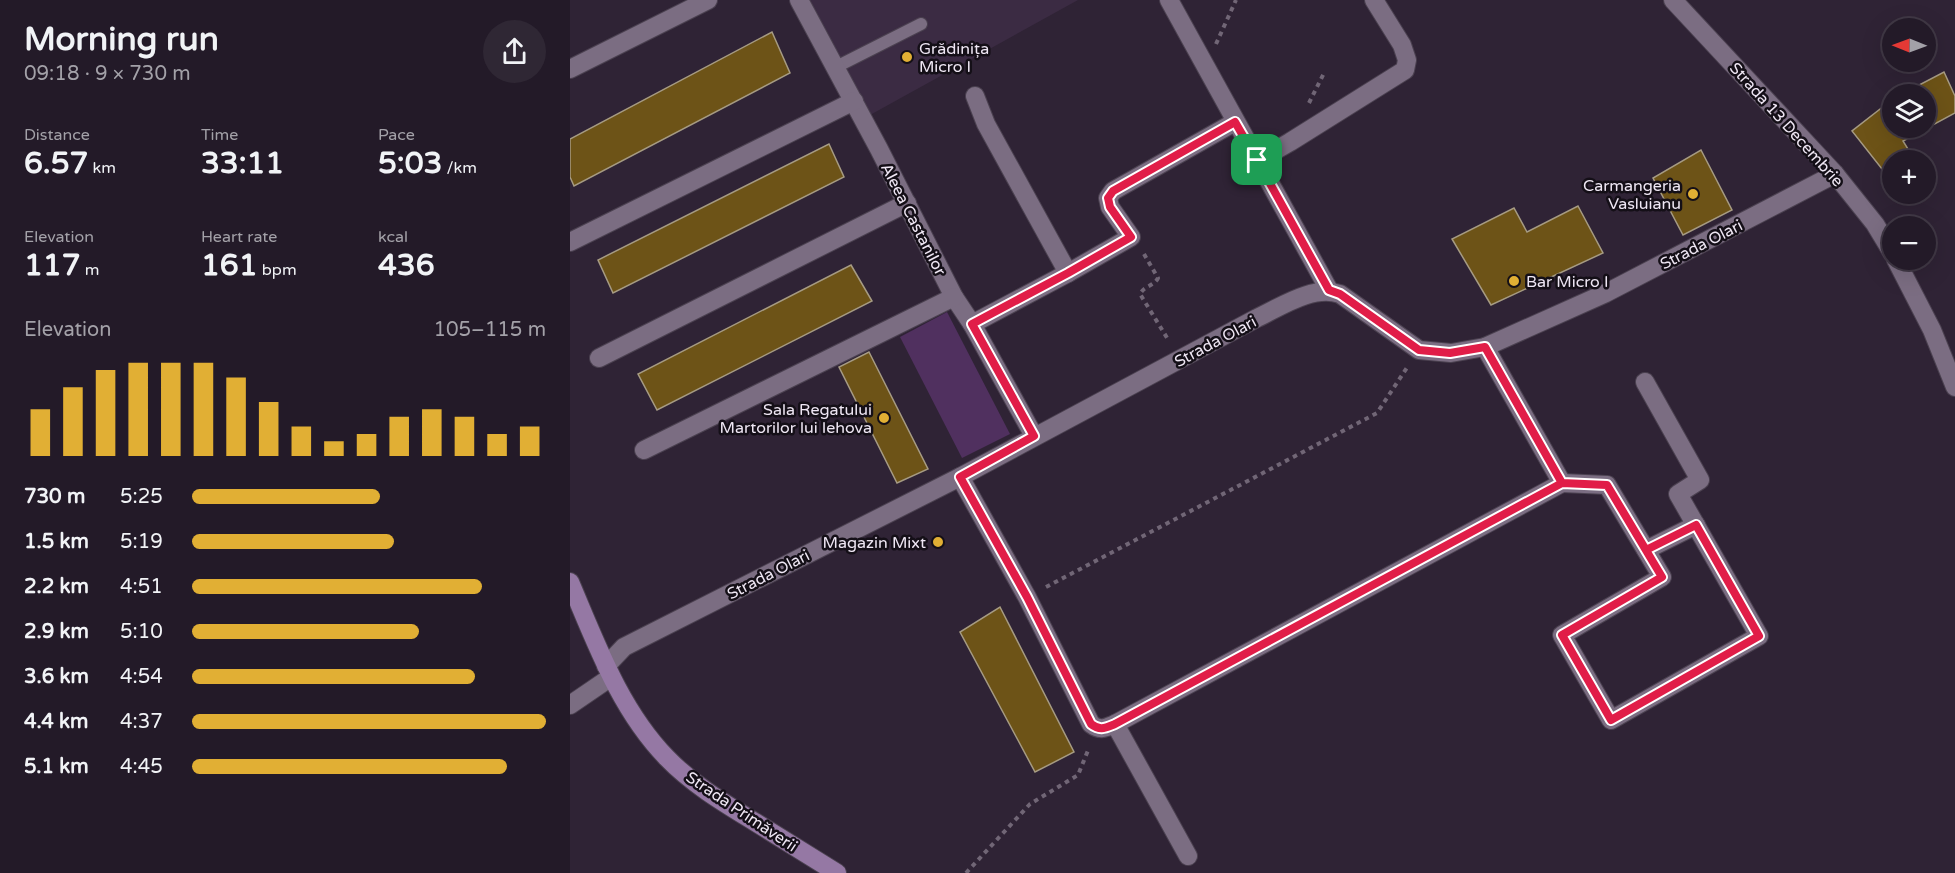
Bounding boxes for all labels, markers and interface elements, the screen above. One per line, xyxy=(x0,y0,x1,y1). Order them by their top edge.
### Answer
north arrow xyxy=(1882,18,1936,72)
map controls xyxy=(1882,18,1936,270)
text: Morning run xyxy=(24,20,219,59)
button: share xyxy=(483,20,546,83)
place label: Grădinița Micro I xyxy=(919,39,989,77)
marker: Grădinița Micro I xyxy=(900,50,914,64)
street label: Strada 13 Decembrie xyxy=(1725,58,1847,191)
text: 09:18 · 9 × 730 m xyxy=(24,62,191,86)
button: layers xyxy=(1882,84,1936,138)
text: Distance xyxy=(24,125,90,145)
text: Time xyxy=(201,125,238,145)
text: Pace xyxy=(378,125,415,145)
pin xyxy=(1231,134,1282,185)
icon: arrive xyxy=(1240,143,1273,176)
text: 6.57 xyxy=(24,145,88,182)
text: 33:11 xyxy=(201,145,284,182)
text: 5:03 xyxy=(378,145,442,182)
button: + xyxy=(1882,150,1936,204)
text: km xyxy=(88,158,116,178)
text: /km xyxy=(442,158,477,178)
street label: Aleea Castanilor xyxy=(876,160,950,280)
place label: Carmangeria Vasluianu xyxy=(1583,176,1681,214)
marker: Carmangeria Vasluianu xyxy=(1686,187,1700,201)
street label: Strada Olari xyxy=(1657,216,1746,274)
button: − xyxy=(1882,216,1936,270)
text: Elevation xyxy=(24,227,94,247)
text: Heart rate xyxy=(201,227,277,247)
text: kcal xyxy=(378,227,408,247)
text: 117 xyxy=(24,247,81,284)
text: 161 xyxy=(201,247,258,284)
text: 436 xyxy=(378,247,435,284)
text: m xyxy=(81,260,99,280)
text: bpm xyxy=(258,260,297,280)
place label: Bar Micro I xyxy=(1526,272,1609,292)
marker: Bar Micro I xyxy=(1507,274,1521,288)
street label: Strada Olari xyxy=(1171,312,1260,372)
text: Elevation xyxy=(24,318,111,342)
text: 105–115 m xyxy=(433,318,546,342)
place label: Sala Regatului Martorilor lui Iehova xyxy=(720,400,872,438)
marker: Sala Regatului Martorilor lui Iehova xyxy=(877,411,891,425)
text: 730 m xyxy=(24,485,85,509)
text: 5:25 xyxy=(120,485,163,509)
text: 1.5 km xyxy=(24,530,89,554)
text: 5:19 xyxy=(120,530,163,554)
place label: Magazin Mixt xyxy=(823,533,926,553)
marker: Magazin Mixt xyxy=(931,535,945,549)
street label: Strada Olari xyxy=(724,546,813,604)
text: 2.2 km xyxy=(24,575,89,599)
text: 4:51 xyxy=(120,575,163,599)
text: 2.9 km xyxy=(24,620,89,644)
text: 5:10 xyxy=(120,620,163,644)
text: 3.6 km xyxy=(24,665,89,689)
text: 4:54 xyxy=(120,665,163,689)
text: 4.4 km xyxy=(24,710,88,734)
text: 4:37 xyxy=(120,710,163,734)
text: 5.1 km xyxy=(24,755,89,779)
text: 4:45 xyxy=(120,755,163,779)
street label: Strada Primăverii xyxy=(682,767,801,856)

